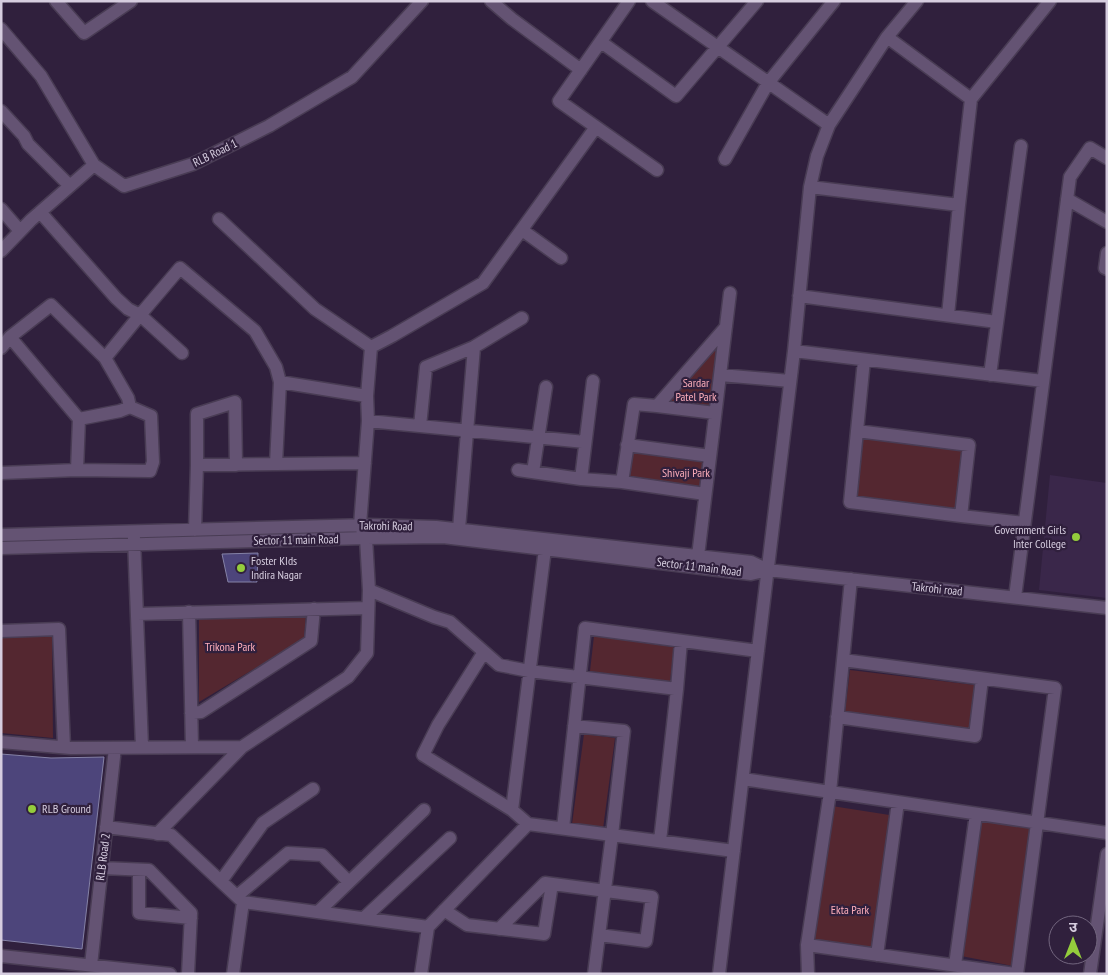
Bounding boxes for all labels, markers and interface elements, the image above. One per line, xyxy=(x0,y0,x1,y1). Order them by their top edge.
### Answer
street label: RLB Road 1 xyxy=(190,135,239,170)
park label: Sardar Patel Park xyxy=(675,375,717,404)
park label: Shivaji Park xyxy=(662,465,710,480)
street label: Takrohi Road xyxy=(359,518,413,533)
place label: Government Girls Inter College xyxy=(994,522,1066,551)
street label: Sector 11 main Road xyxy=(253,531,339,548)
marker: Government Girls Inter College xyxy=(1070,531,1082,543)
place label: Foster KIds Indira Nagar xyxy=(251,553,303,582)
street label: Sector 11 main Road xyxy=(656,554,742,579)
marker: Foster KIds Indira Nagar xyxy=(235,562,247,574)
street label: Takrohi road xyxy=(911,578,963,599)
park label: Trikona Park xyxy=(205,639,256,654)
place label: RLB Ground xyxy=(42,801,91,816)
marker: RLB Ground xyxy=(26,803,38,815)
street label: RLB Road 2 xyxy=(92,833,113,881)
park label: Ekta Park xyxy=(831,902,869,917)
north arrow xyxy=(1048,915,1098,965)
text: उ xyxy=(1069,918,1078,936)

